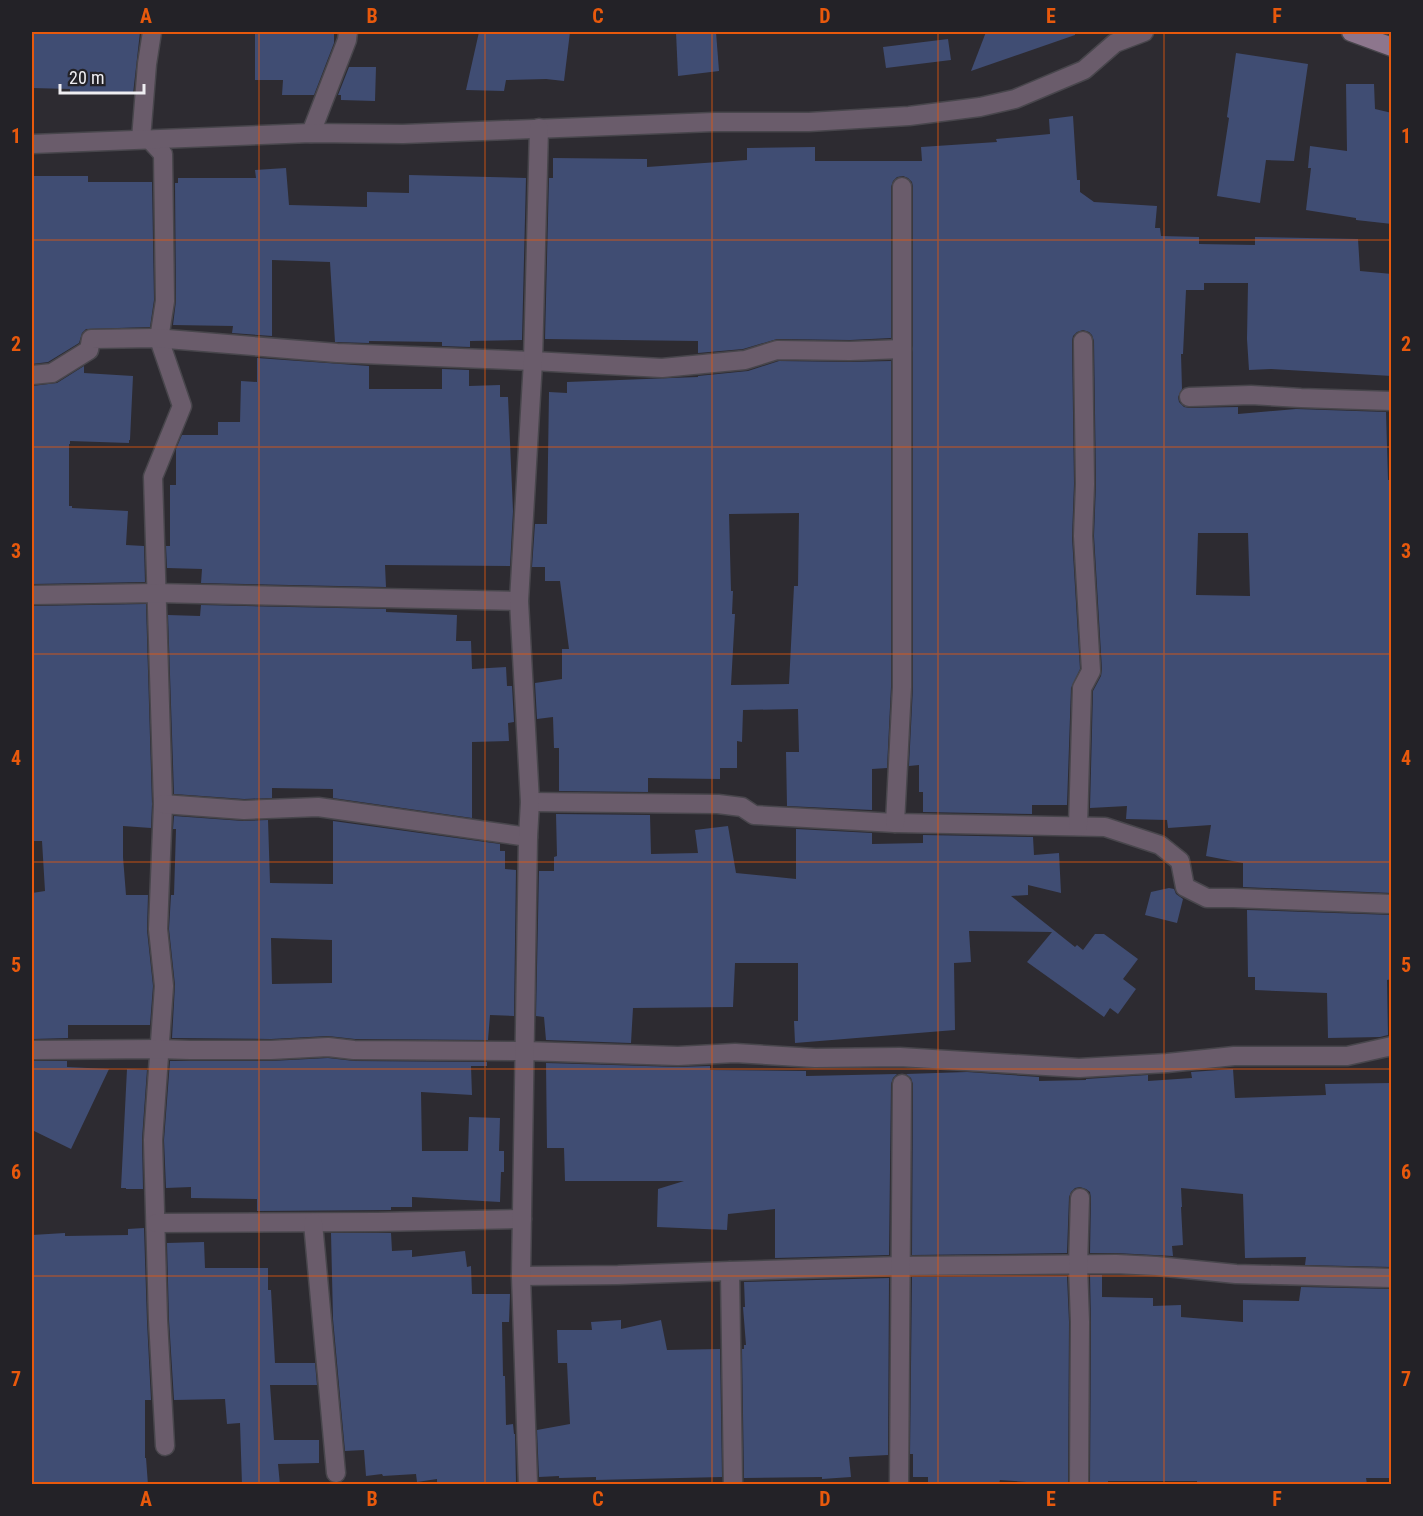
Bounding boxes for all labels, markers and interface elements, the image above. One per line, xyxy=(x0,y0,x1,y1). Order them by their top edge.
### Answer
text: A xyxy=(140,4,152,28)
text: B xyxy=(366,4,378,28)
text: C xyxy=(592,4,604,28)
text: D xyxy=(819,4,831,28)
text: E xyxy=(1046,4,1056,28)
text: F xyxy=(1272,4,1282,28)
scale bar xyxy=(60,57,144,95)
text: 20 m xyxy=(69,67,104,88)
text: 1 xyxy=(11,124,21,148)
text: 1 xyxy=(1401,124,1411,148)
text: 2 xyxy=(11,332,21,356)
text: 2 xyxy=(1401,332,1411,356)
text: 3 xyxy=(11,539,21,563)
text: 3 xyxy=(1401,539,1411,563)
text: 4 xyxy=(11,746,21,770)
text: 4 xyxy=(1401,746,1411,770)
text: 5 xyxy=(11,953,21,977)
text: 5 xyxy=(1401,953,1411,977)
text: 6 xyxy=(11,1160,21,1184)
text: 6 xyxy=(1401,1160,1411,1184)
text: 7 xyxy=(11,1367,21,1391)
text: 7 xyxy=(1401,1367,1411,1391)
text: A xyxy=(140,1487,152,1511)
text: B xyxy=(366,1487,378,1511)
text: C xyxy=(592,1487,604,1511)
text: D xyxy=(819,1487,831,1511)
text: E xyxy=(1046,1487,1056,1511)
text: F xyxy=(1272,1487,1282,1511)

